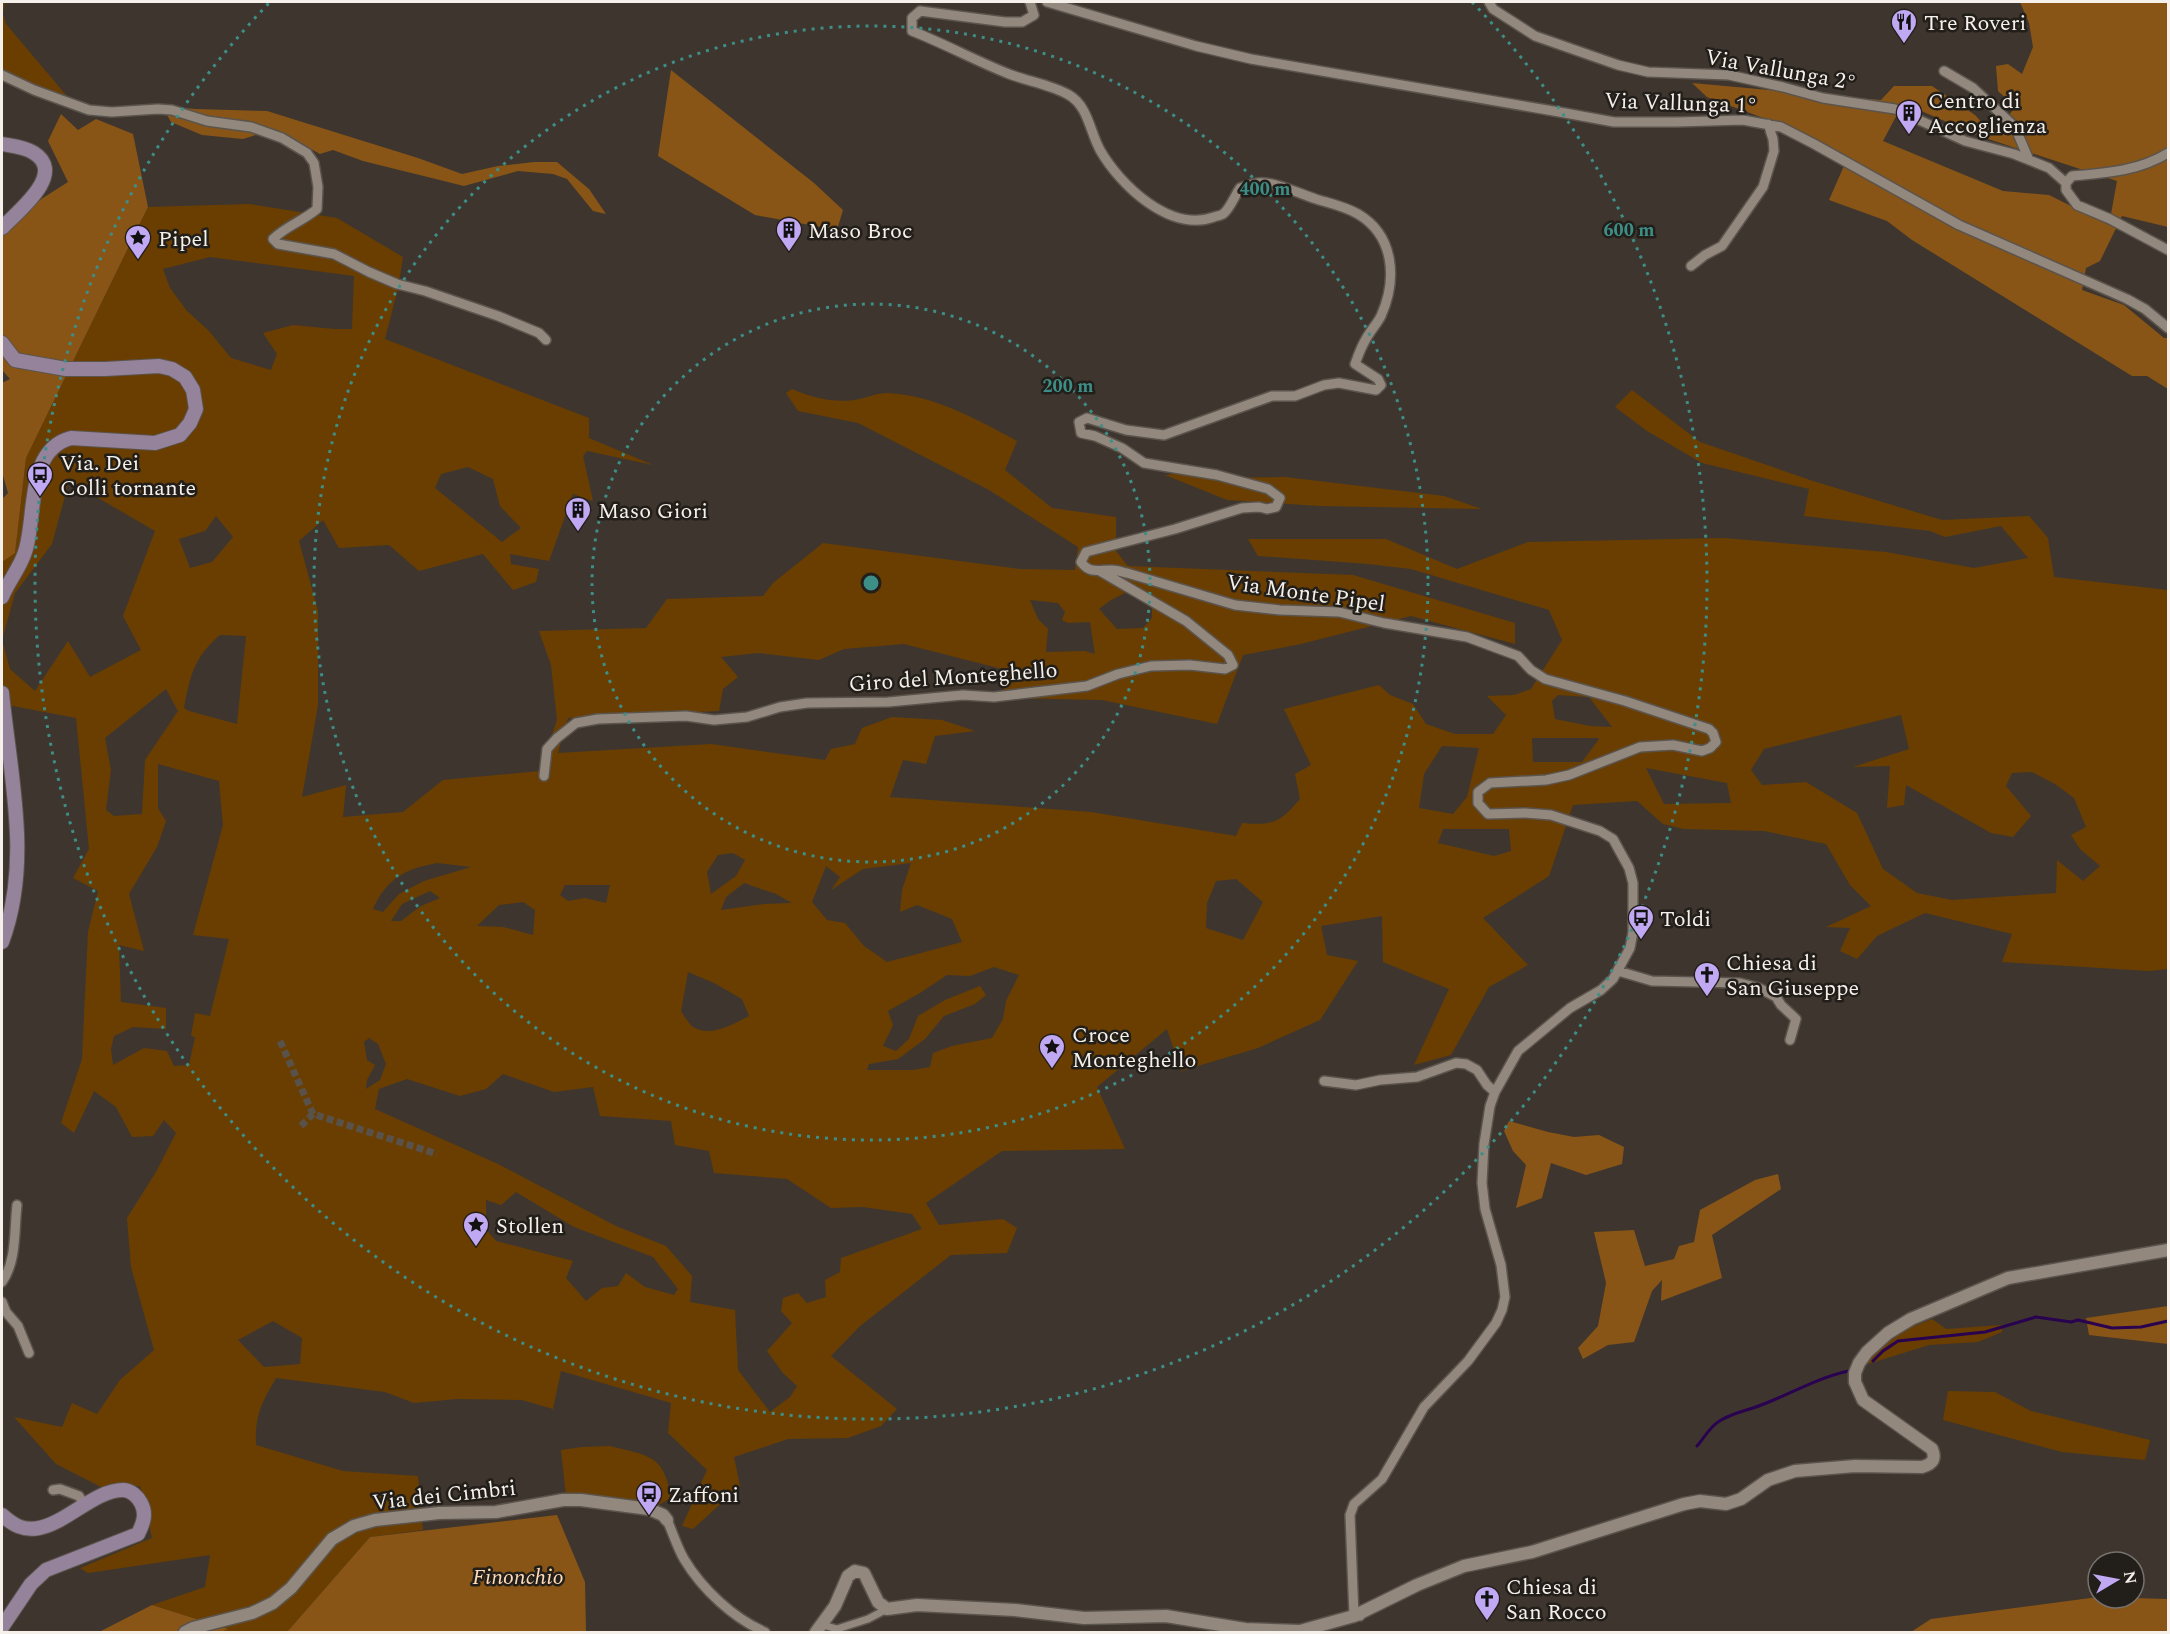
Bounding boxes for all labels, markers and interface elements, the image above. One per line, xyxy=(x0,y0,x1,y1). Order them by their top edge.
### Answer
restaurant icon: Tre Roveri xyxy=(1889,7,1919,45)
place label: Tre Roveri xyxy=(1924,7,2026,40)
street label: Via Vallunga 2° xyxy=(1702,41,1859,100)
street label: Via Vallunga 1° xyxy=(1604,84,1758,123)
place label: Centro di Accoglienza xyxy=(1928,85,2047,143)
building icon: Centro di Accoglienza xyxy=(1894,98,1924,136)
text: 400 m xyxy=(1239,176,1291,203)
building icon: Maso Broc xyxy=(774,215,804,253)
place label: Maso Broc xyxy=(808,215,912,248)
text: 600 m xyxy=(1603,217,1655,244)
place icon: Pipel xyxy=(123,223,153,261)
place label: Pipel xyxy=(158,223,209,256)
text: 200 m xyxy=(1042,373,1094,400)
place label: Via. Dei Colli tornante xyxy=(60,447,196,505)
bus stop icon: Via. Dei Colli tornante xyxy=(25,460,55,498)
building icon: Maso Giori xyxy=(563,495,593,533)
place label: Maso Giori xyxy=(598,495,708,528)
street label: Via Monte Pipel xyxy=(1224,566,1387,621)
centre of rings xyxy=(861,573,881,593)
street label: Giro del Monteghello xyxy=(848,654,1059,701)
bus stop icon: Toldi xyxy=(1626,903,1656,941)
place label: Toldi xyxy=(1660,903,1711,936)
place label: Chiesa di San Giuseppe xyxy=(1726,947,1859,1005)
church icon: Chiesa di San Giuseppe xyxy=(1692,960,1722,998)
place label: Croce Monteghello xyxy=(1072,1019,1196,1077)
place icon: Croce Monteghello xyxy=(1037,1032,1067,1070)
place icon: Stollen xyxy=(461,1210,491,1248)
place label: Stollen xyxy=(496,1210,564,1243)
street label: Via dei Cimbri xyxy=(371,1472,518,1519)
bus stop icon: Zaffoni xyxy=(634,1479,664,1517)
place label: Zaffoni xyxy=(668,1479,739,1512)
north arrow xyxy=(2086,1550,2146,1610)
park label: Finonchio xyxy=(472,1561,564,1594)
text: N xyxy=(2117,1569,2143,1586)
place label: Chiesa di San Rocco xyxy=(1506,1571,1607,1629)
church icon: Chiesa di San Rocco xyxy=(1472,1584,1502,1622)

